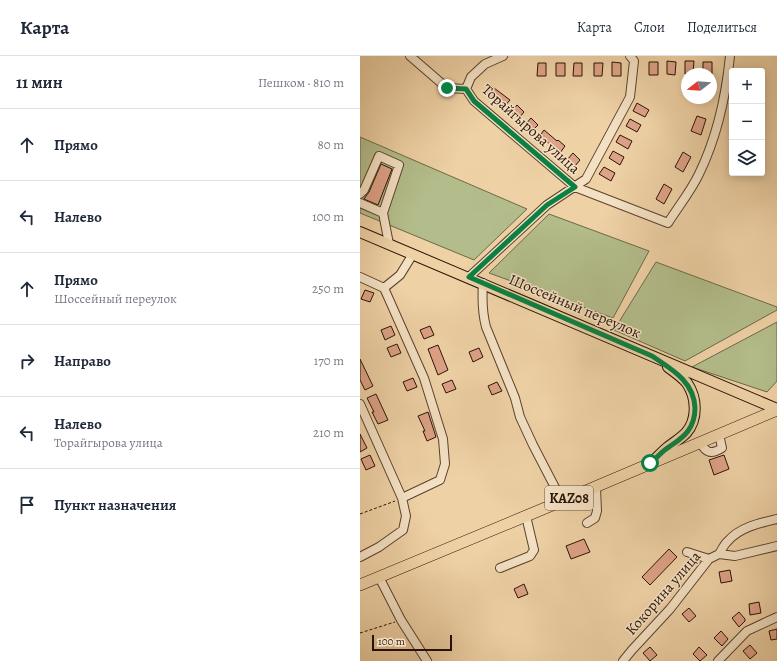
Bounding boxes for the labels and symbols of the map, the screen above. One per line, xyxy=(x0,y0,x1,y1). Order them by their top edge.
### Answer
north arrow xyxy=(681,68,717,104)
route end xyxy=(438,79,456,97)
street label: Торайгырова улица xyxy=(478,80,584,178)
street label: Шоссейный переулок xyxy=(506,269,644,343)
route start xyxy=(641,454,659,472)
road number: KAZ08 xyxy=(545,486,593,510)
street label: Кокорина улица xyxy=(621,547,705,639)
scale bar xyxy=(372,633,452,652)

